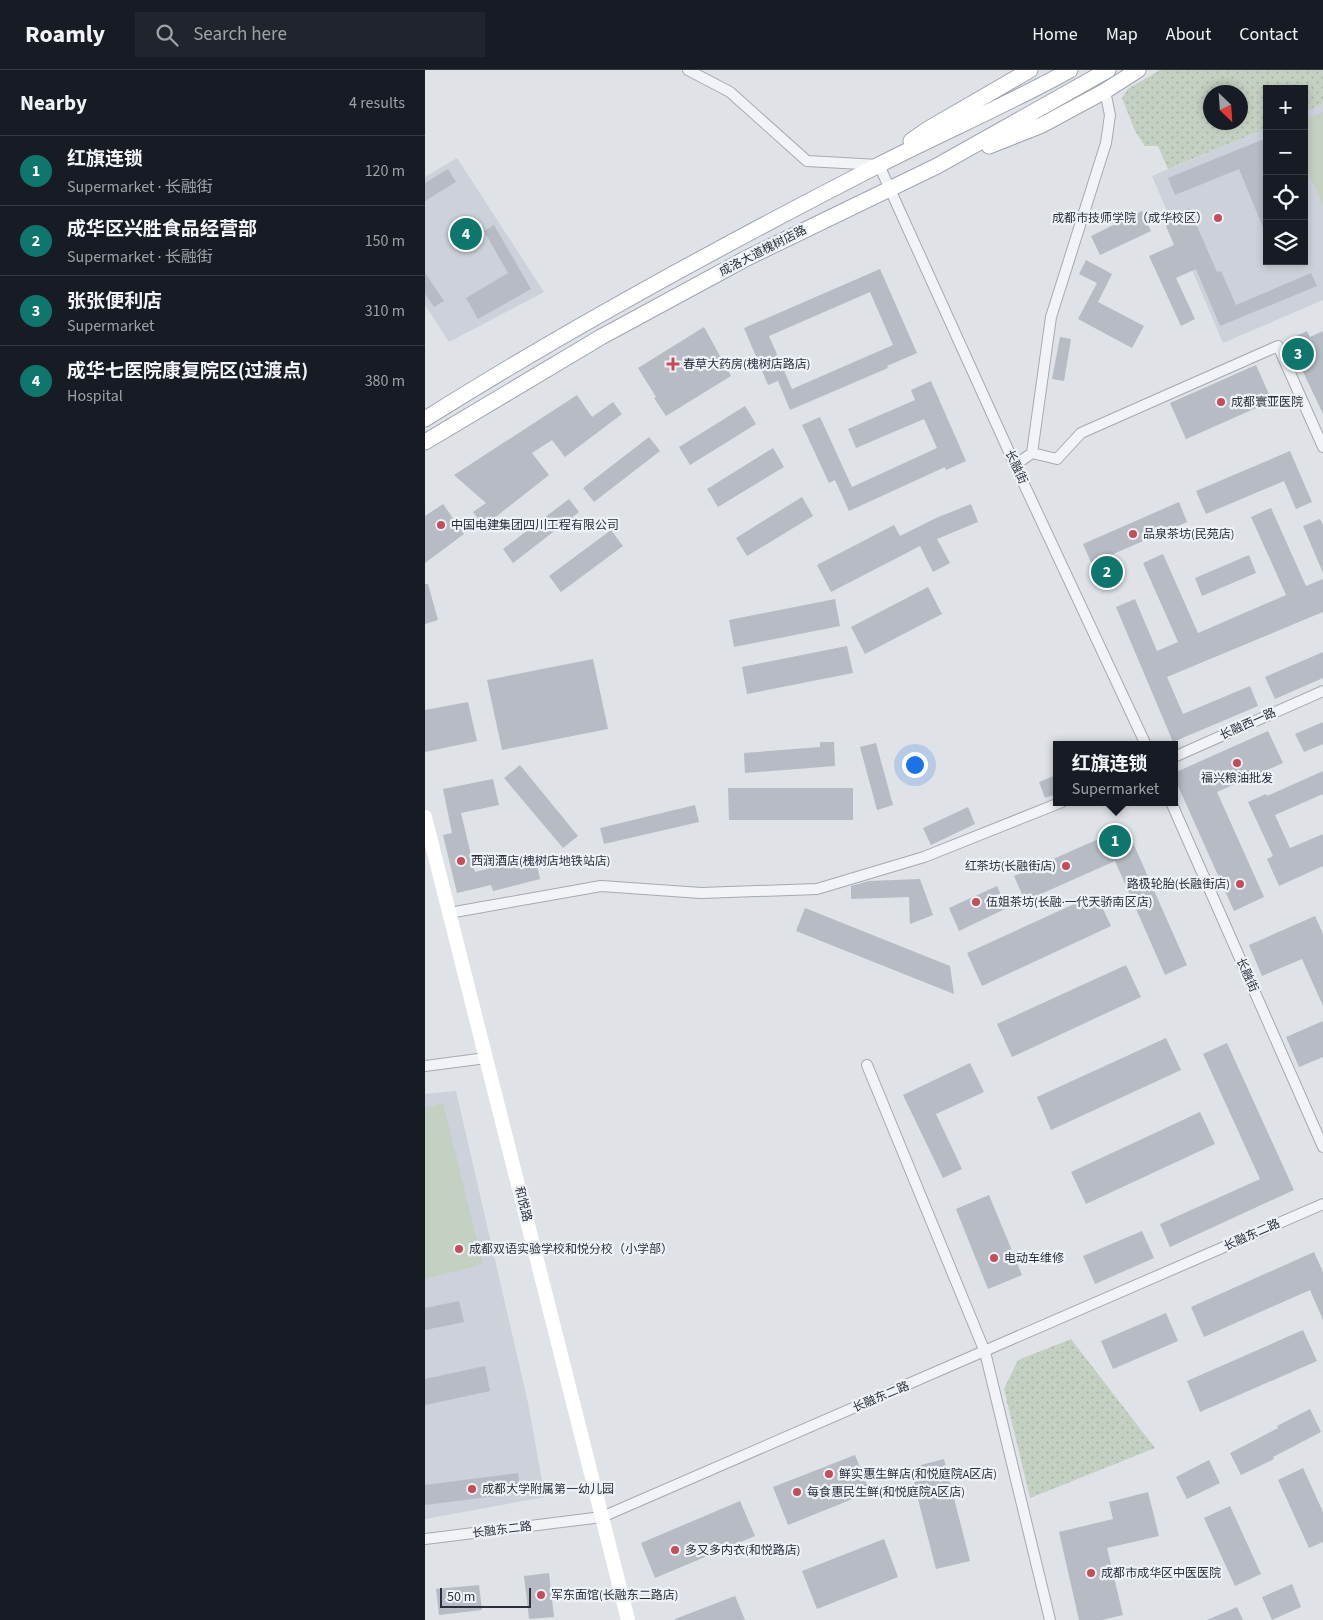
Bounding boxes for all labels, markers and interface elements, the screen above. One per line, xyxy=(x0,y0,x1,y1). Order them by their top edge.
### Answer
search box xyxy=(135,12,485,57)
text: Roamly xyxy=(25,17,105,52)
icon: search xyxy=(153,21,181,49)
text: Search here xyxy=(193,21,287,48)
text: Home xyxy=(1032,22,1078,47)
text: Map xyxy=(1106,22,1138,47)
text: About xyxy=(1166,22,1211,47)
text: Contact xyxy=(1239,22,1298,47)
north arrow xyxy=(1203,85,1248,130)
map controls xyxy=(1263,85,1308,265)
button: + xyxy=(1263,85,1308,130)
text: Nearby xyxy=(20,88,87,118)
text: 4 results xyxy=(349,92,405,114)
button: − xyxy=(1263,130,1308,175)
text: 红旗连锁 xyxy=(67,146,143,173)
text: 1 xyxy=(32,160,40,182)
text: 120 m xyxy=(365,160,405,182)
button: locate xyxy=(1263,175,1308,220)
text: Supermarket · 长融街 xyxy=(67,176,213,198)
place label: 成都市技师学院（成华校区） xyxy=(1052,210,1208,227)
marker: 成都市技师学院（成华校区） xyxy=(1212,212,1224,224)
pin: 4 xyxy=(450,215,482,253)
text: 成华区兴胜食品经营部 xyxy=(67,216,257,243)
button: layers xyxy=(1263,220,1308,265)
street label: 成洛大道槐树店路 xyxy=(716,222,810,280)
text: 2 xyxy=(32,230,40,252)
text: 150 m xyxy=(365,230,405,252)
text: Supermarket · 长融街 xyxy=(67,246,213,268)
text: 张张便利店 xyxy=(67,288,162,315)
text: 3 xyxy=(32,300,40,322)
text: 310 m xyxy=(365,300,405,322)
text: Supermarket xyxy=(67,315,154,337)
pin: 3 xyxy=(1282,335,1314,373)
place label: 春草大药房(槐树店路店) xyxy=(683,356,810,373)
text: 成华七医院康复院区(过渡点) xyxy=(67,358,308,385)
marker: 春草大药房(槐树店路店) xyxy=(667,358,679,370)
text: 4 xyxy=(32,370,40,392)
text: 380 m xyxy=(365,370,405,392)
text: Hospital xyxy=(67,385,123,407)
place label: 成都寰亚医院 xyxy=(1231,394,1303,411)
marker: 成都寰亚医院 xyxy=(1215,396,1227,408)
street label: 长融街 xyxy=(1001,447,1031,487)
place label: 中国电建集团四川工程有限公司 xyxy=(451,517,619,534)
marker: 中国电建集团四川工程有限公司 xyxy=(435,519,447,531)
place label: 品泉茶坊(民苑店) xyxy=(1143,526,1234,543)
marker: 品泉茶坊(民苑店) xyxy=(1127,528,1139,540)
pin: 2 xyxy=(1091,553,1123,591)
street label: 长融西一路 xyxy=(1217,704,1279,744)
popup xyxy=(1053,741,1178,806)
text: 红旗连锁 xyxy=(1072,751,1148,778)
your location xyxy=(902,752,928,778)
marker: 福兴粮油批发 xyxy=(1231,757,1243,769)
place label: 福兴粮油批发 xyxy=(1201,770,1273,787)
text: Supermarket xyxy=(1072,778,1159,800)
pin: 1 xyxy=(1099,822,1131,860)
place label: 西润酒店(槐树店地铁站店) xyxy=(471,853,610,870)
marker: 西润酒店(槐树店地铁站店) xyxy=(455,855,467,867)
place label: 红茶坊(长融街店) xyxy=(965,858,1056,875)
marker: 红茶坊(长融街店) xyxy=(1060,860,1072,872)
place label: 路极轮胎(长融街店) xyxy=(1127,876,1230,893)
marker: 路极轮胎(长融街店) xyxy=(1234,878,1246,890)
place label: 伍姐茶坊(长融·一代天骄南区店) xyxy=(986,894,1152,911)
marker: 伍姐茶坊(长融·一代天骄南区店) xyxy=(970,896,982,908)
street label: 长融街 xyxy=(1232,955,1262,995)
street label: 和悦路 xyxy=(510,1184,536,1224)
street label: 长融东二路 xyxy=(1221,1215,1283,1255)
place label: 成都双语实验学校和悦分校（小学部） xyxy=(469,1241,673,1258)
marker: 成都双语实验学校和悦分校（小学部） xyxy=(453,1243,465,1255)
place label: 电动车维修 xyxy=(1004,1250,1064,1267)
marker: 电动车维修 xyxy=(988,1252,1000,1264)
street label: 长融东二路 xyxy=(850,1377,912,1417)
place label: 鲜实惠生鲜店(和悦庭院A区店) xyxy=(839,1466,997,1483)
marker: 鲜实惠生鲜店(和悦庭院A区店) xyxy=(823,1468,835,1480)
place label: 成都大学附属第一幼儿园 xyxy=(482,1481,614,1498)
marker: 成都大学附属第一幼儿园 xyxy=(466,1483,478,1495)
place label: 每食惠民生鲜(和悦庭院A区店) xyxy=(807,1484,965,1501)
marker: 每食惠民生鲜(和悦庭院A区店) xyxy=(791,1486,803,1498)
street label: 长融东二路 xyxy=(471,1518,533,1542)
place label: 多又多内衣(和悦路店) xyxy=(685,1542,800,1559)
marker: 多又多内衣(和悦路店) xyxy=(669,1544,681,1556)
place label: 成都市成华区中医医院 xyxy=(1101,1565,1221,1582)
marker: 成都市成华区中医医院 xyxy=(1085,1567,1097,1579)
scale bar xyxy=(440,1585,531,1608)
text: 50 m xyxy=(447,1587,475,1607)
place label: 军东面馆(长融东二路店) xyxy=(551,1587,678,1604)
marker: 军东面馆(长融东二路店) xyxy=(535,1589,547,1601)

